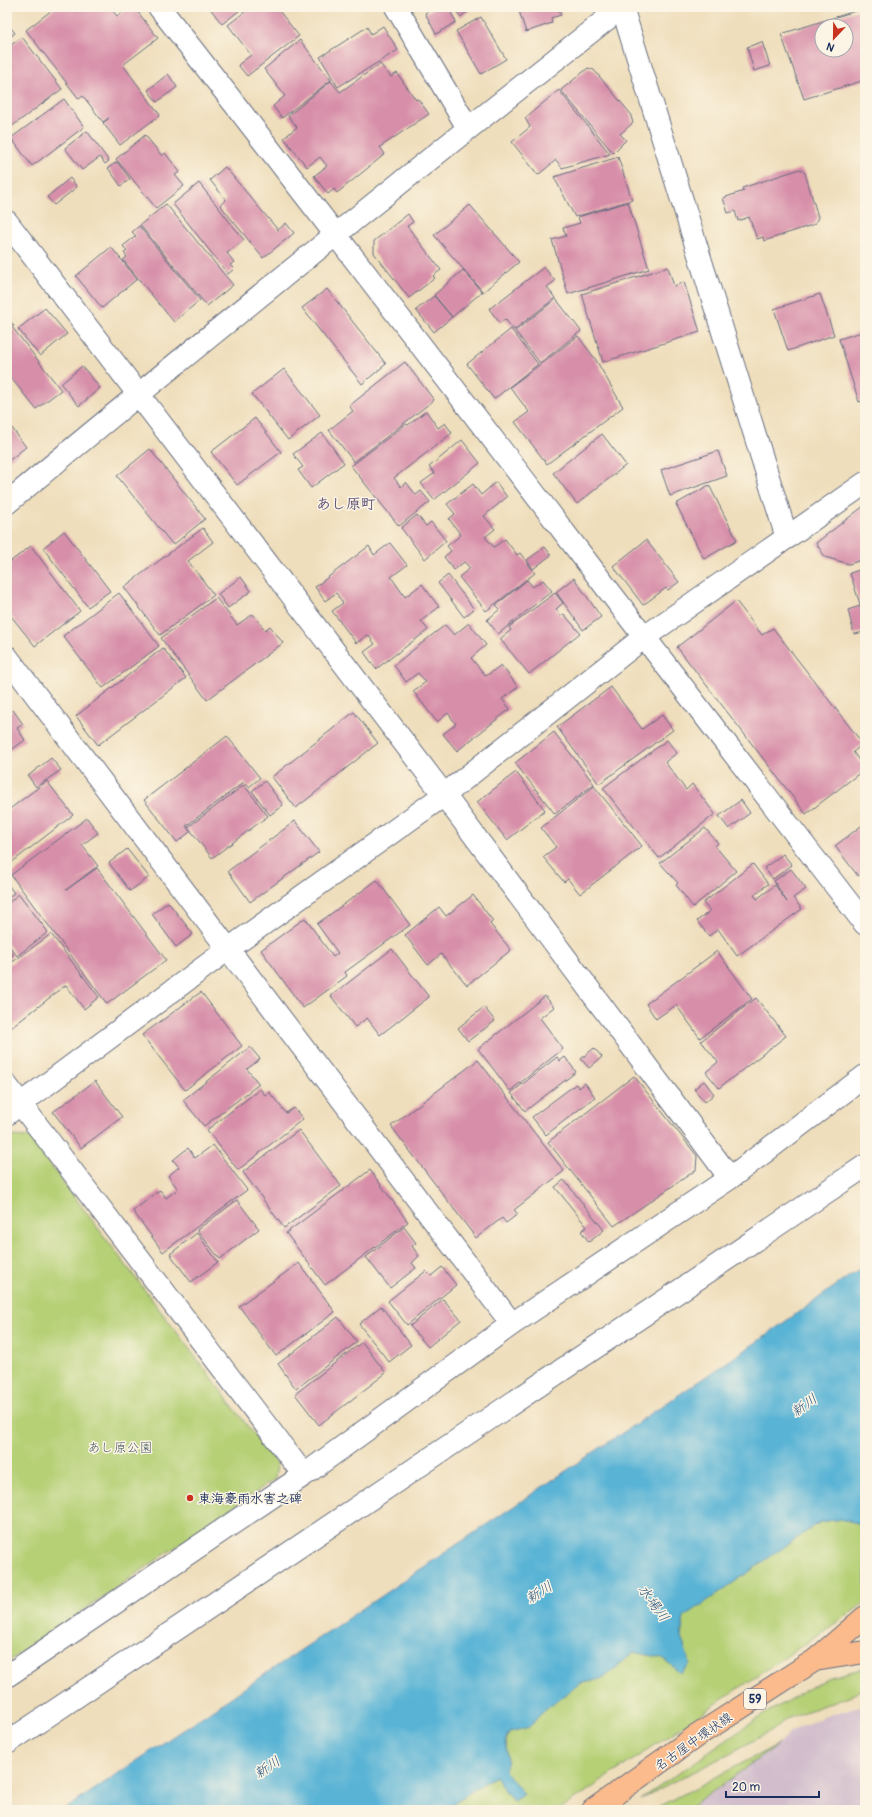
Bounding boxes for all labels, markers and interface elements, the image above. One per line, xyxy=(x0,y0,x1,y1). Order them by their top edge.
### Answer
north arrow xyxy=(814,18,854,58)
text: N xyxy=(824,39,836,54)
district label: あし原町 xyxy=(316,495,376,514)
water label: 新川 xyxy=(788,1390,821,1421)
park label: あし原公園 xyxy=(87,1440,153,1456)
place label: 東海豪雨水害之碑 xyxy=(198,1491,302,1507)
marker: 東海豪雨水害之碑 xyxy=(185,1493,195,1503)
water label: 新川 xyxy=(523,1578,556,1607)
water label: 水場川 xyxy=(634,1581,673,1625)
road number: 59 xyxy=(744,1689,766,1709)
street label: 名古屋中環状線 xyxy=(652,1709,736,1774)
water label: 新川 xyxy=(251,1753,284,1782)
scale bar xyxy=(726,1773,819,1799)
text: 20 m xyxy=(732,1780,761,1795)

